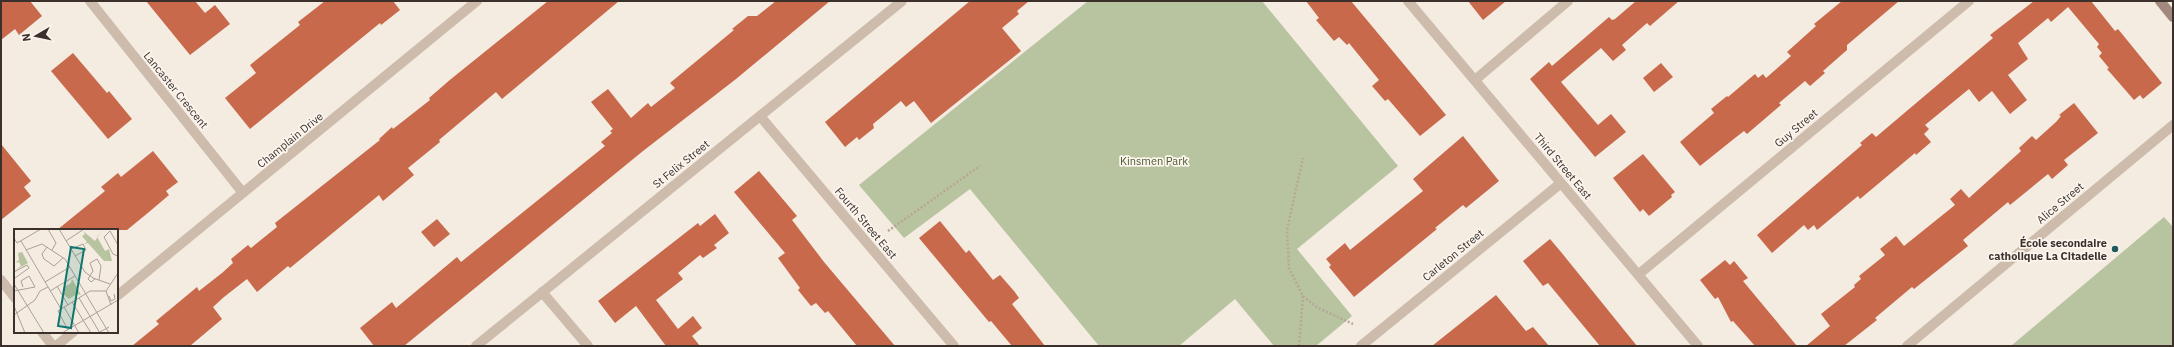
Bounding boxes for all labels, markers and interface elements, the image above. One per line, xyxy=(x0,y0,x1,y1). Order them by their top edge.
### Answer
north arrow xyxy=(16,16,56,56)
text: N xyxy=(19,33,34,43)
street label: Lancaster Crescent xyxy=(141,49,211,131)
street label: Guy Street xyxy=(1772,106,1821,150)
street label: Champlain Drive xyxy=(254,109,326,171)
street label: Third Street East xyxy=(1531,130,1595,202)
street label: St Felix Street xyxy=(650,137,712,191)
park label: Kinsmen Park xyxy=(1120,154,1188,168)
street label: Alice Street xyxy=(2034,179,2086,227)
street label: Fourth Street East xyxy=(832,184,900,262)
street label: Carleton Street xyxy=(1420,226,1487,284)
inset map xyxy=(14,229,118,333)
place label: École secondaire catholique La Citadelle xyxy=(1989,235,2107,263)
marker: École secondaire catholique La Citadelle xyxy=(2110,244,2120,254)

